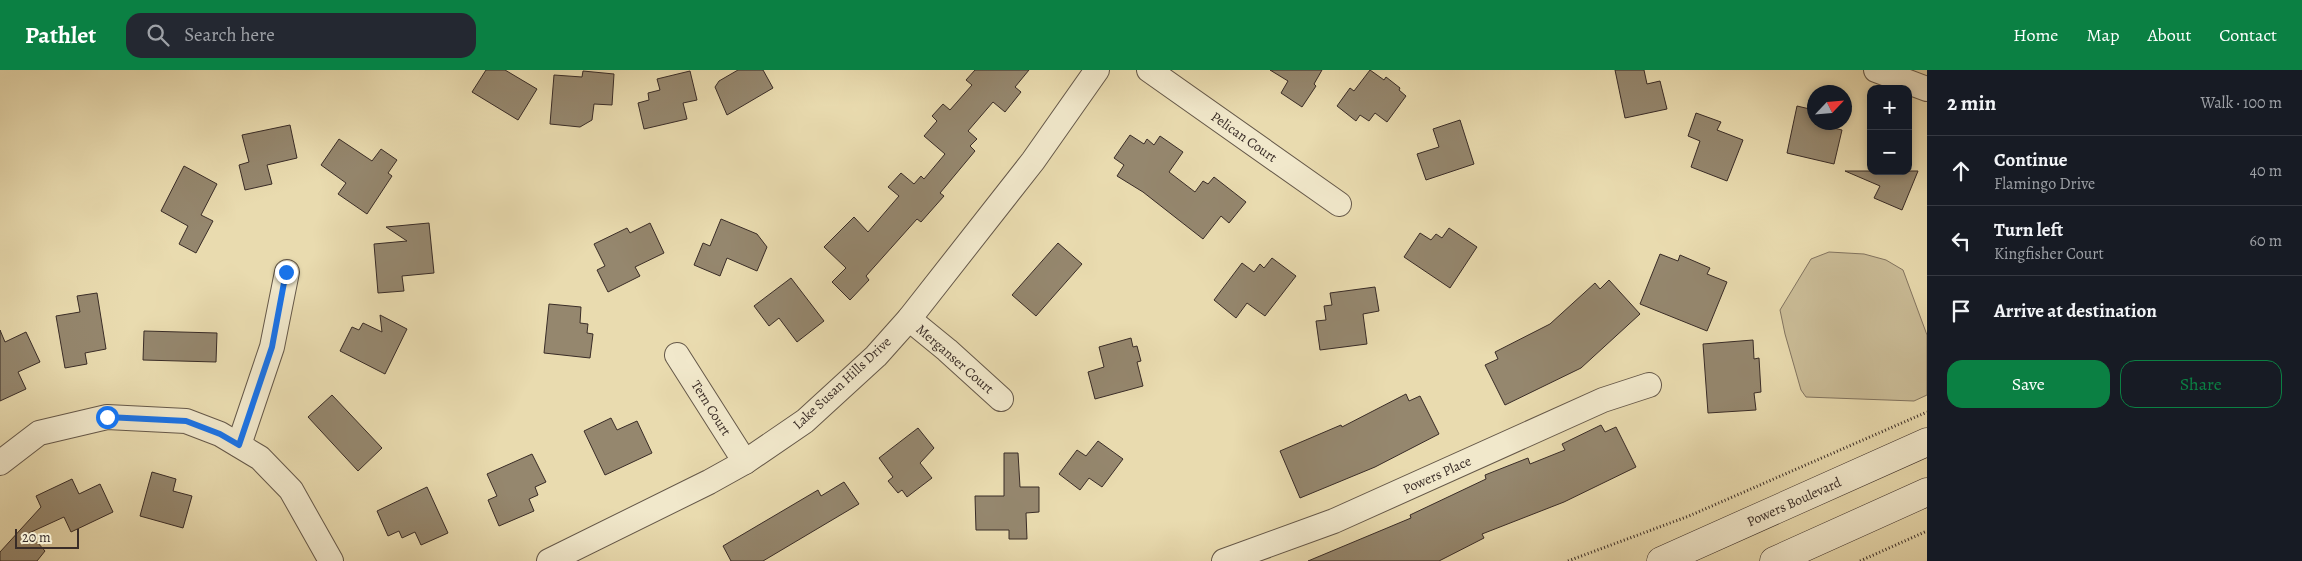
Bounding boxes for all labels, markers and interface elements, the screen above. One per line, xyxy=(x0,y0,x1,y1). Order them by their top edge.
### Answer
search box xyxy=(126,13,476,58)
text: Pathlet xyxy=(25,19,96,51)
icon: search xyxy=(144,21,172,49)
text: Search here xyxy=(184,22,275,48)
text: Home xyxy=(2013,23,2058,47)
text: Map xyxy=(2086,23,2119,47)
text: About xyxy=(2147,23,2191,47)
text: Contact xyxy=(2219,23,2277,47)
north arrow xyxy=(1807,85,1852,130)
map controls xyxy=(1867,85,1912,175)
button: + xyxy=(1867,85,1912,130)
text: 2 min xyxy=(1947,89,1996,117)
text: Walk · 100 m xyxy=(2201,92,2282,114)
street label: Pelican Court xyxy=(1207,107,1281,167)
button: − xyxy=(1867,130,1912,175)
text: Continue xyxy=(1994,147,2068,173)
icon: ahead xyxy=(1947,157,1975,185)
text: 40 m xyxy=(2250,160,2282,182)
text: Flamingo Drive xyxy=(1994,173,2095,195)
text: Turn left xyxy=(1994,217,2063,243)
icon: left xyxy=(1947,227,1975,255)
text: 60 m xyxy=(2250,230,2282,252)
text: Kingfisher Court xyxy=(1994,243,2104,265)
route end xyxy=(275,261,298,284)
icon: arrive xyxy=(1947,297,1975,325)
text: Arrive at destination xyxy=(1994,298,2157,324)
street label: Merganser Court xyxy=(912,320,998,398)
street label: Lake Susan Hills Drive xyxy=(789,332,895,434)
button: Save xyxy=(1947,360,2110,408)
button: Share xyxy=(2120,360,2282,408)
street label: Tern Court xyxy=(687,377,736,440)
route start xyxy=(96,406,119,429)
street label: Powers Place xyxy=(1400,451,1474,499)
street label: Powers Boulevard xyxy=(1744,473,1845,531)
scale bar xyxy=(15,526,79,549)
text: 20 m xyxy=(22,528,51,547)

